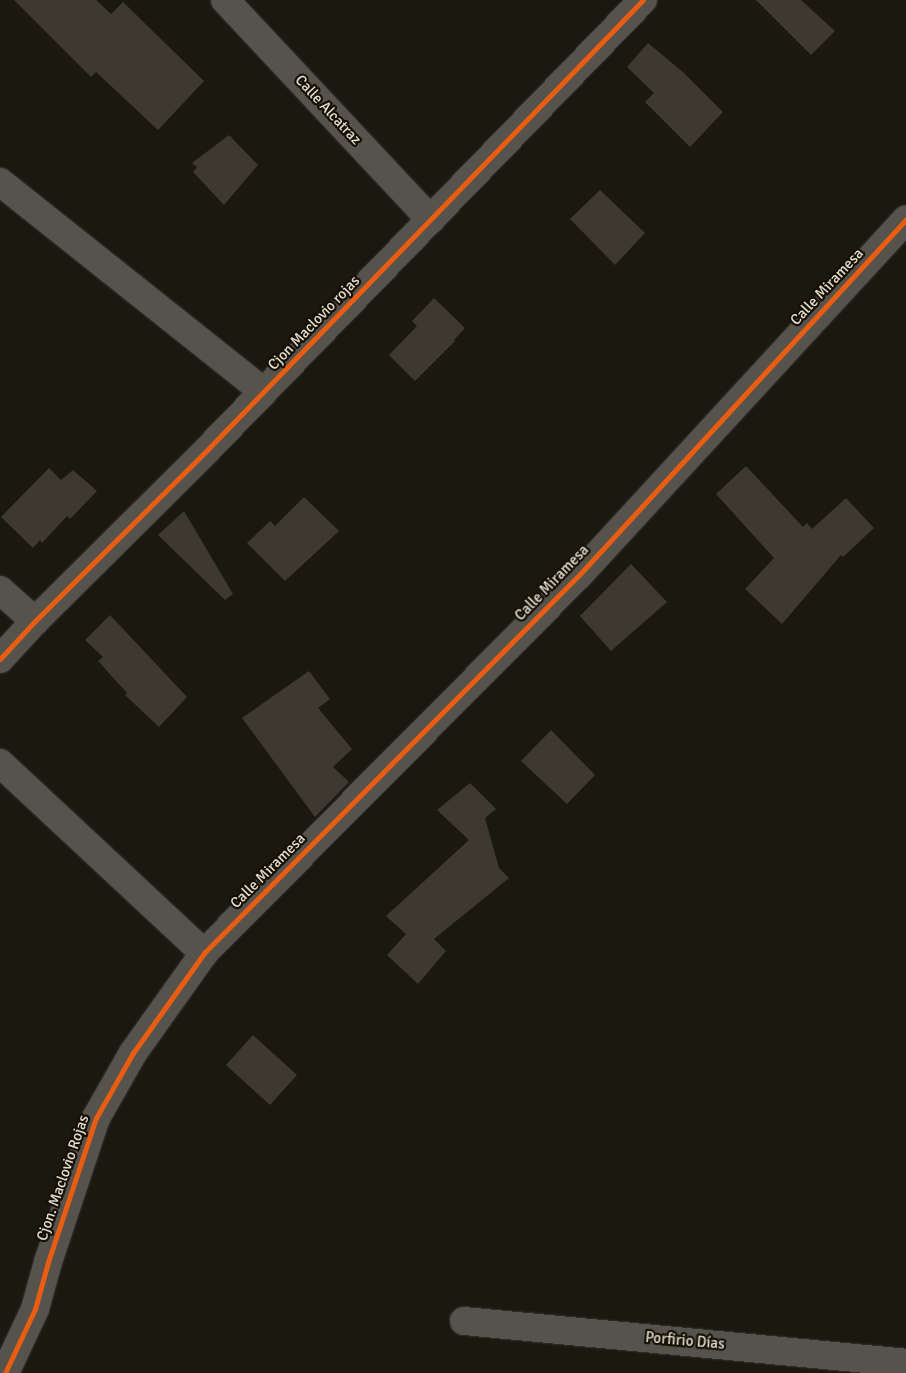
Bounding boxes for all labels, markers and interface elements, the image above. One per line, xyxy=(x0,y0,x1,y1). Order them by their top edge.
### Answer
street label: Calle Alcatraz xyxy=(291,71,365,149)
street label: Calle Miramesa xyxy=(787,245,867,329)
street label: Cjon Maclovio rojas xyxy=(264,272,364,374)
street label: Calle Miramesa xyxy=(511,541,593,625)
street label: Calle Miramesa xyxy=(227,830,309,912)
street label: Cjon. Maclovio Rojas xyxy=(33,1113,93,1243)
street label: Porfirio Días xyxy=(645,1329,725,1353)

